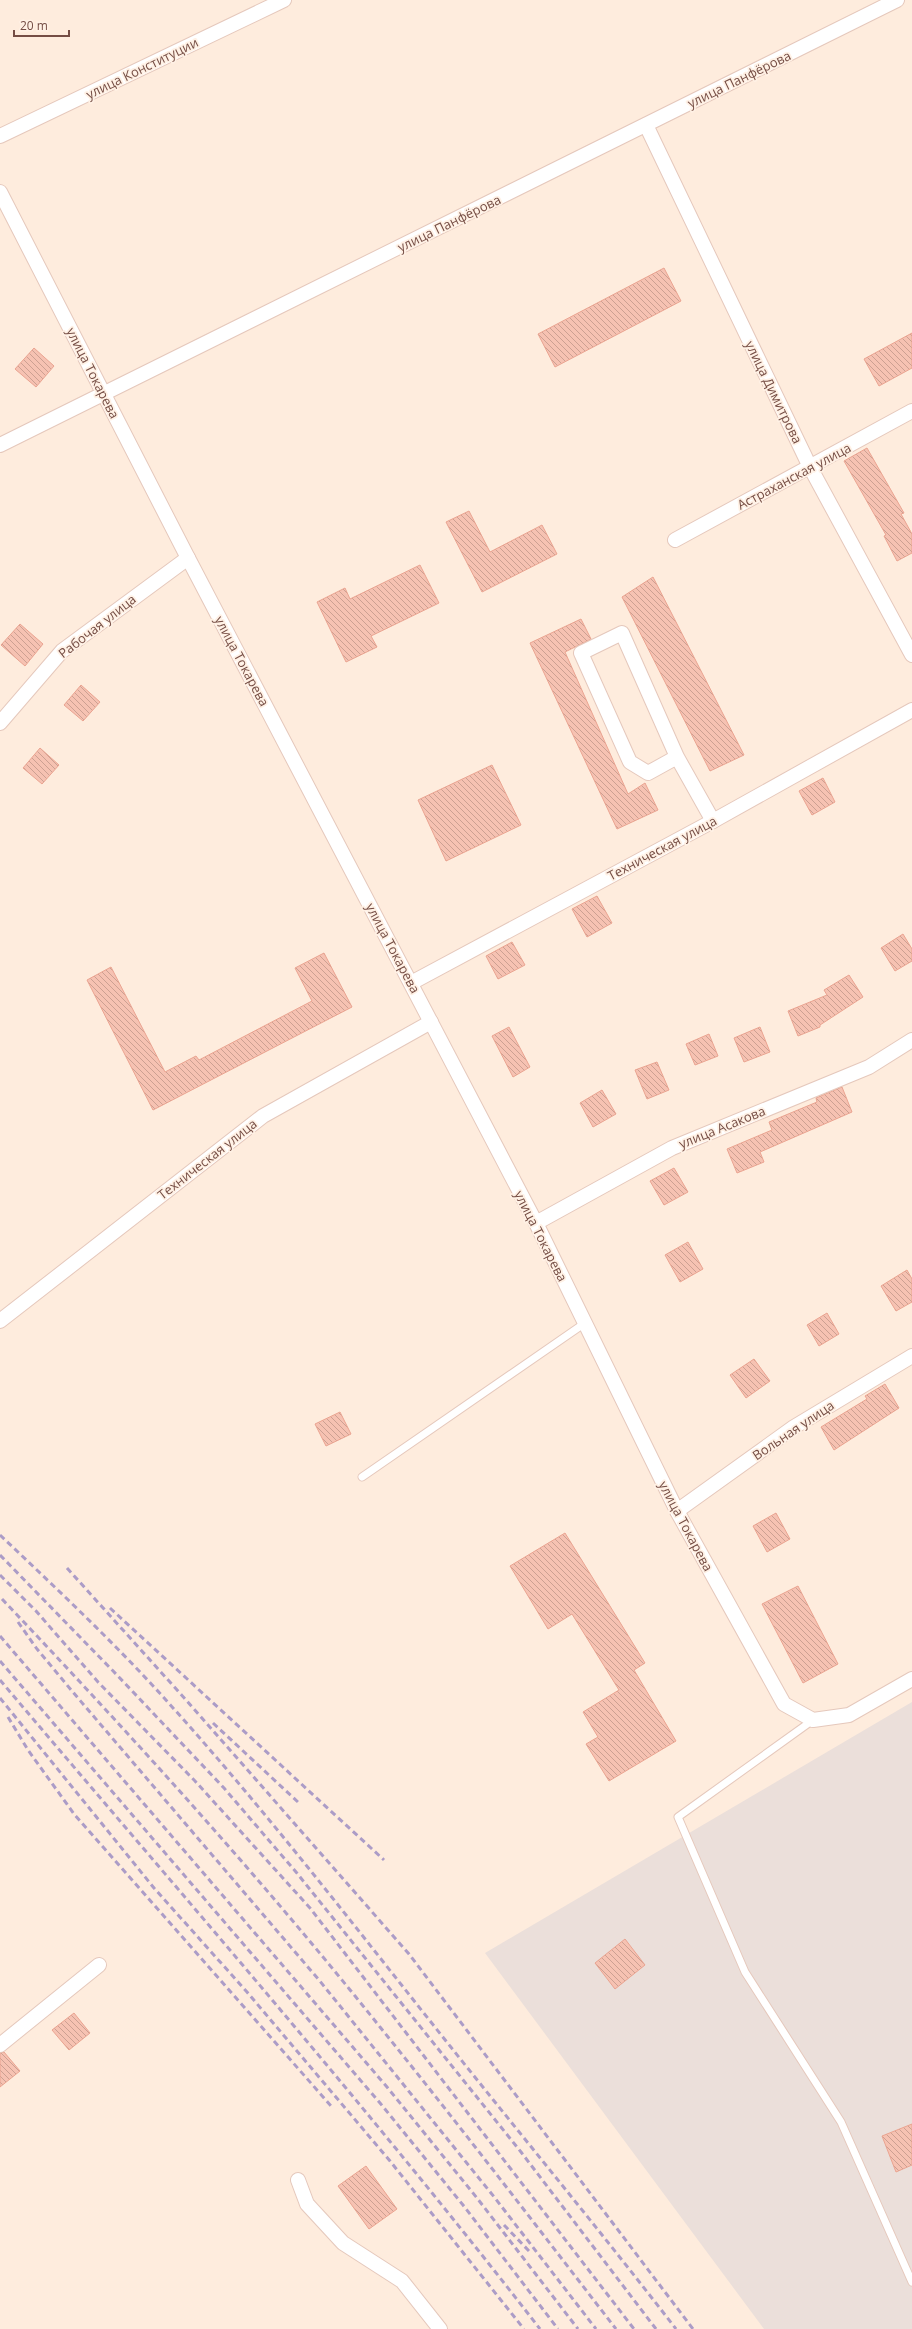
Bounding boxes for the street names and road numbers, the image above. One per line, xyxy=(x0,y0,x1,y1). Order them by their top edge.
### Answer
street label: улица Конституции xyxy=(83,33,201,103)
street label: улица Панфёрова xyxy=(684,46,794,112)
street label: улица Панфёрова xyxy=(394,190,504,256)
street label: улица Токарева xyxy=(62,324,124,422)
street label: улица Димитрова xyxy=(741,337,807,447)
street label: Астраханская улица xyxy=(734,438,854,514)
street label: Рабочая улица xyxy=(54,590,140,662)
street label: улица Токарева xyxy=(211,613,273,709)
street label: Техническая улица xyxy=(604,812,720,884)
street label: улица Токарева xyxy=(362,900,424,996)
street label: улица Асакова xyxy=(676,1101,768,1153)
street label: Техническая улица xyxy=(154,1115,260,1203)
street label: улица Токарева xyxy=(510,1187,572,1285)
street label: Вольная улица xyxy=(749,1396,837,1464)
street label: улица Токарева xyxy=(655,1478,717,1574)

